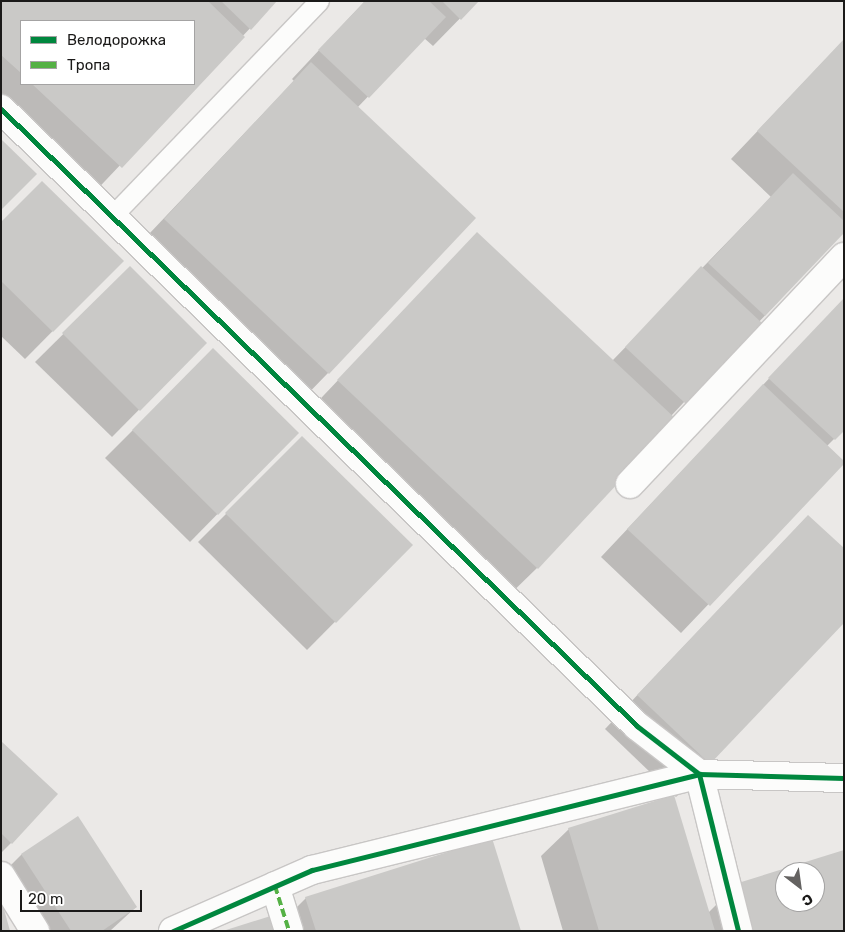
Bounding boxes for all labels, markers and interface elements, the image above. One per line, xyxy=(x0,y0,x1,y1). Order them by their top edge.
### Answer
legend xyxy=(20,20,195,85)
text: Велодорожка xyxy=(67,31,166,49)
text: Тропа xyxy=(67,56,110,74)
north arrow xyxy=(775,862,825,912)
scale bar xyxy=(22,880,145,912)
text: 20 m xyxy=(28,890,63,908)
text: С xyxy=(799,890,816,909)

